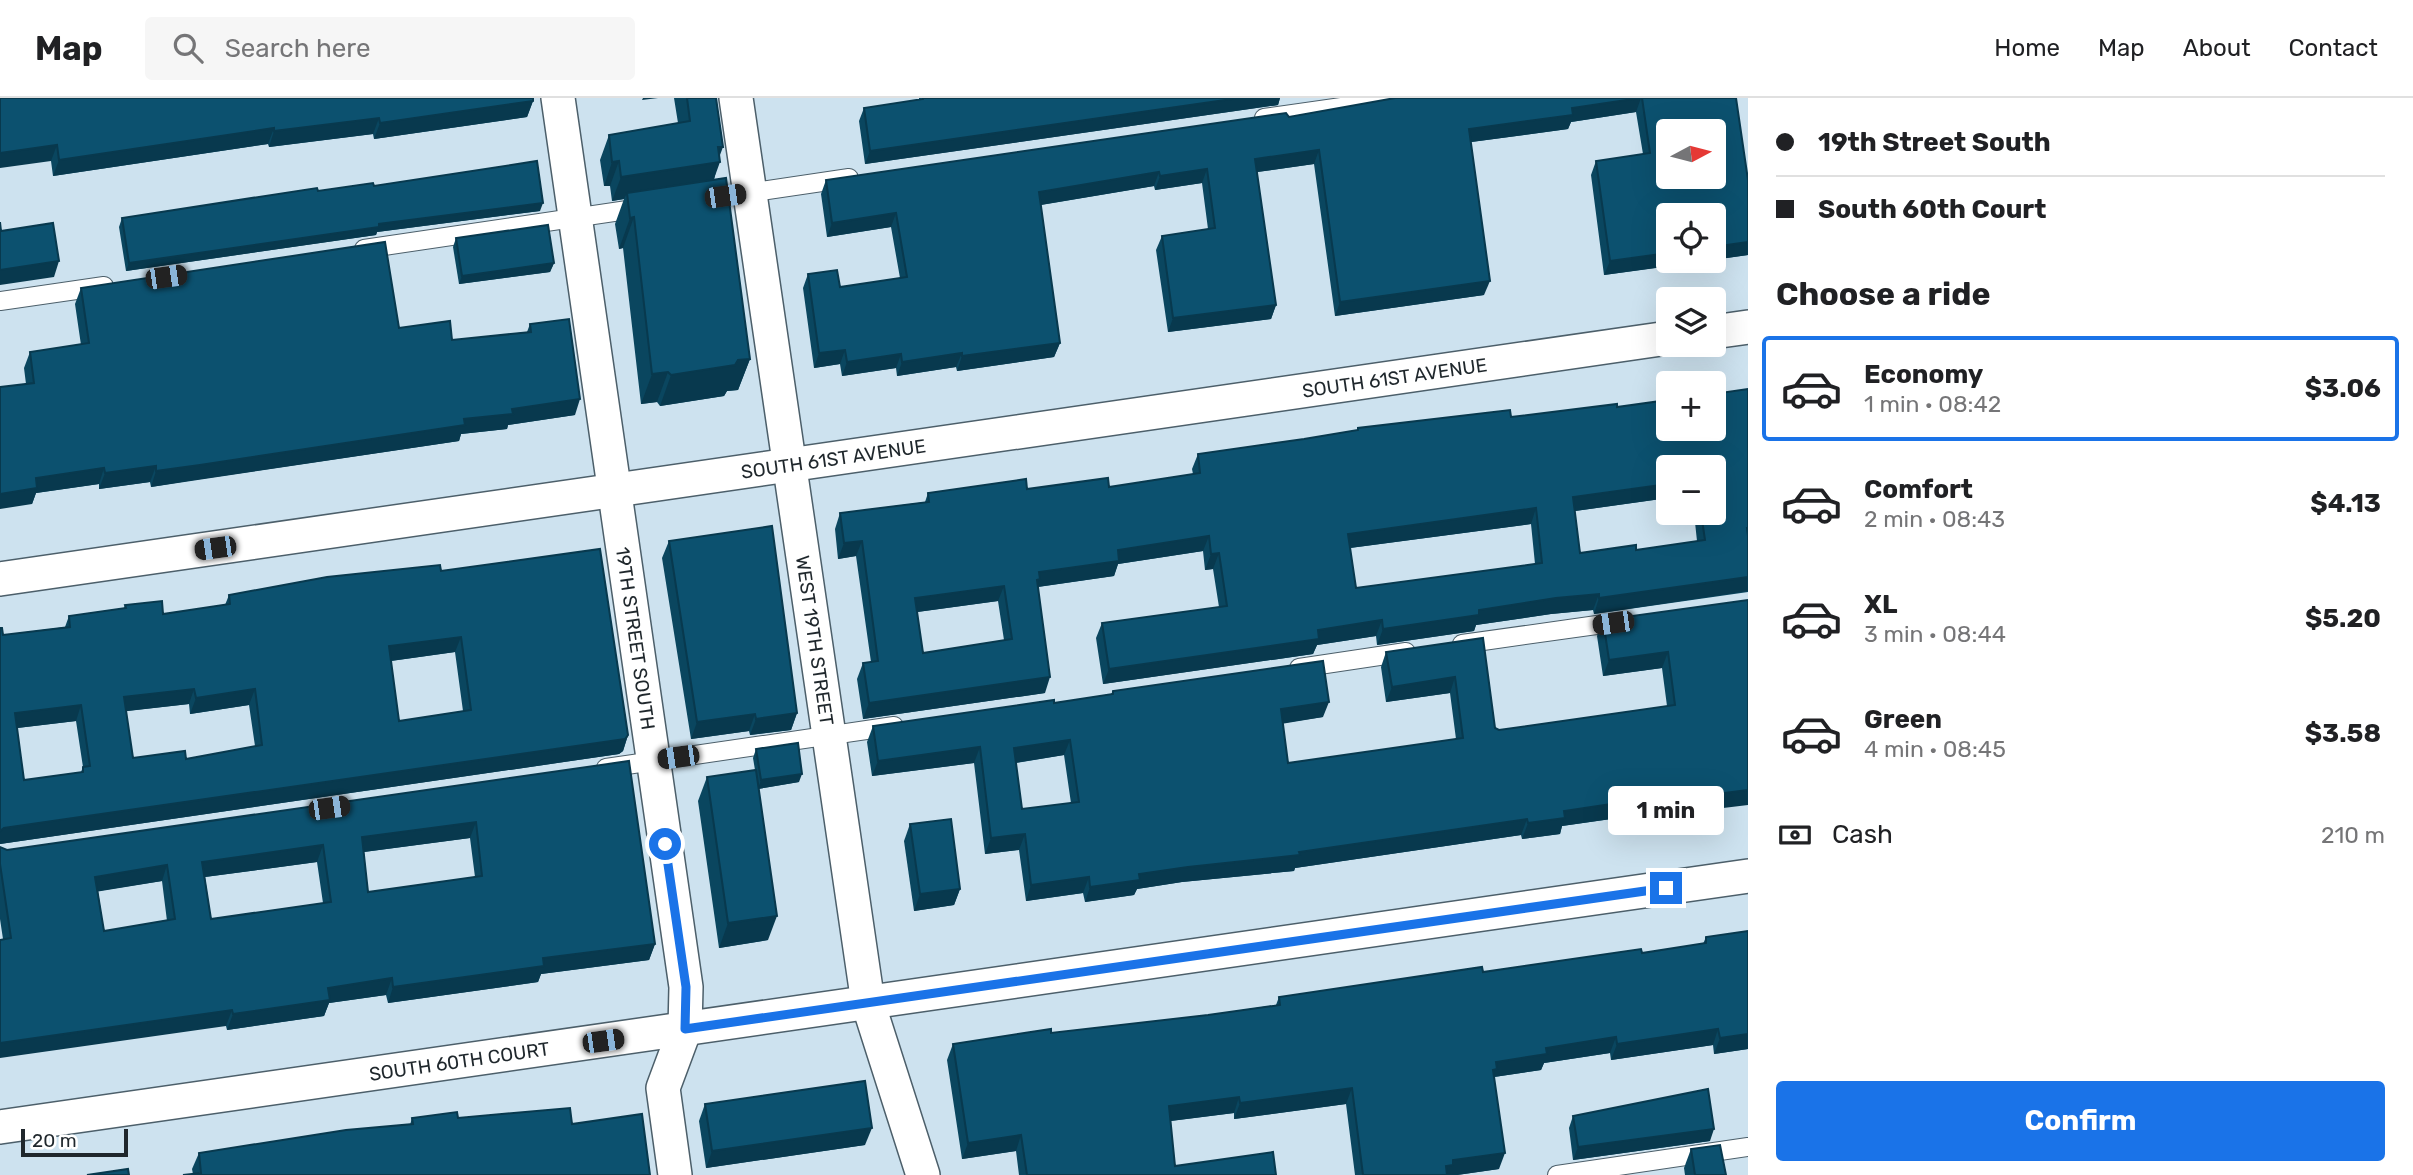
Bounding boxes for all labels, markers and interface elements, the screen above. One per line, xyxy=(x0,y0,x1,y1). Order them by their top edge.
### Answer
search box xyxy=(145,17,635,80)
text: Map xyxy=(35,29,103,68)
icon: search xyxy=(169,29,207,67)
text: Search here xyxy=(225,33,370,64)
text: Home xyxy=(1994,34,2060,62)
text: Map xyxy=(2098,34,2145,62)
text: About xyxy=(2183,34,2251,62)
text: Contact xyxy=(2289,34,2378,62)
north arrow xyxy=(1656,119,1726,189)
map controls xyxy=(1656,119,1726,525)
text: 19th Street South xyxy=(1818,127,2051,158)
car xyxy=(703,183,748,209)
text: South 60th Court xyxy=(1818,194,2046,225)
button: locate xyxy=(1656,203,1726,273)
car xyxy=(144,264,189,290)
text: Choose a ride xyxy=(1776,275,1990,313)
button: layers xyxy=(1656,287,1726,357)
street label: SOUTH 61ST AVENUE xyxy=(1301,353,1489,402)
icon: car xyxy=(1780,357,1843,420)
text: Economy xyxy=(1864,359,1983,390)
button: + xyxy=(1656,371,1726,441)
text: $3.06 xyxy=(2305,373,2381,404)
text: 1 min · 08:42 xyxy=(1864,390,2001,418)
street label: SOUTH 61ST AVENUE xyxy=(739,434,927,483)
button: − xyxy=(1656,455,1726,525)
icon: car xyxy=(1780,472,1843,535)
text: Comfort xyxy=(1864,474,1973,505)
text: $4.13 xyxy=(2310,488,2381,519)
text: 2 min · 08:43 xyxy=(1864,505,2005,533)
car xyxy=(193,535,238,561)
street label: 19TH STREET SOUTH xyxy=(611,545,660,731)
street label: WEST 19TH STREET xyxy=(791,554,839,727)
icon: car xyxy=(1780,587,1843,650)
text: XL xyxy=(1864,589,1897,620)
text: $5.20 xyxy=(2305,603,2381,634)
car xyxy=(1591,610,1636,636)
text: 3 min · 08:44 xyxy=(1864,620,2006,648)
icon: car xyxy=(1780,702,1843,765)
text: Green xyxy=(1864,704,1942,735)
text: $3.58 xyxy=(2305,718,2381,749)
text: 4 min · 08:45 xyxy=(1864,735,2006,763)
car xyxy=(656,744,701,770)
callout: 1 min xyxy=(1608,786,1724,836)
car xyxy=(307,795,352,821)
text: 1 min xyxy=(1637,796,1695,824)
icon: cash xyxy=(1776,816,1814,854)
text: Cash xyxy=(1832,819,1893,850)
text: 210 m xyxy=(2321,821,2385,849)
route start xyxy=(649,828,681,860)
route end xyxy=(1650,872,1682,904)
car xyxy=(581,1028,626,1054)
street label: SOUTH 60TH COURT xyxy=(368,1037,551,1085)
button: Confirm xyxy=(1776,1081,2385,1161)
scale bar xyxy=(21,1126,128,1158)
text: 20 m xyxy=(32,1129,77,1152)

